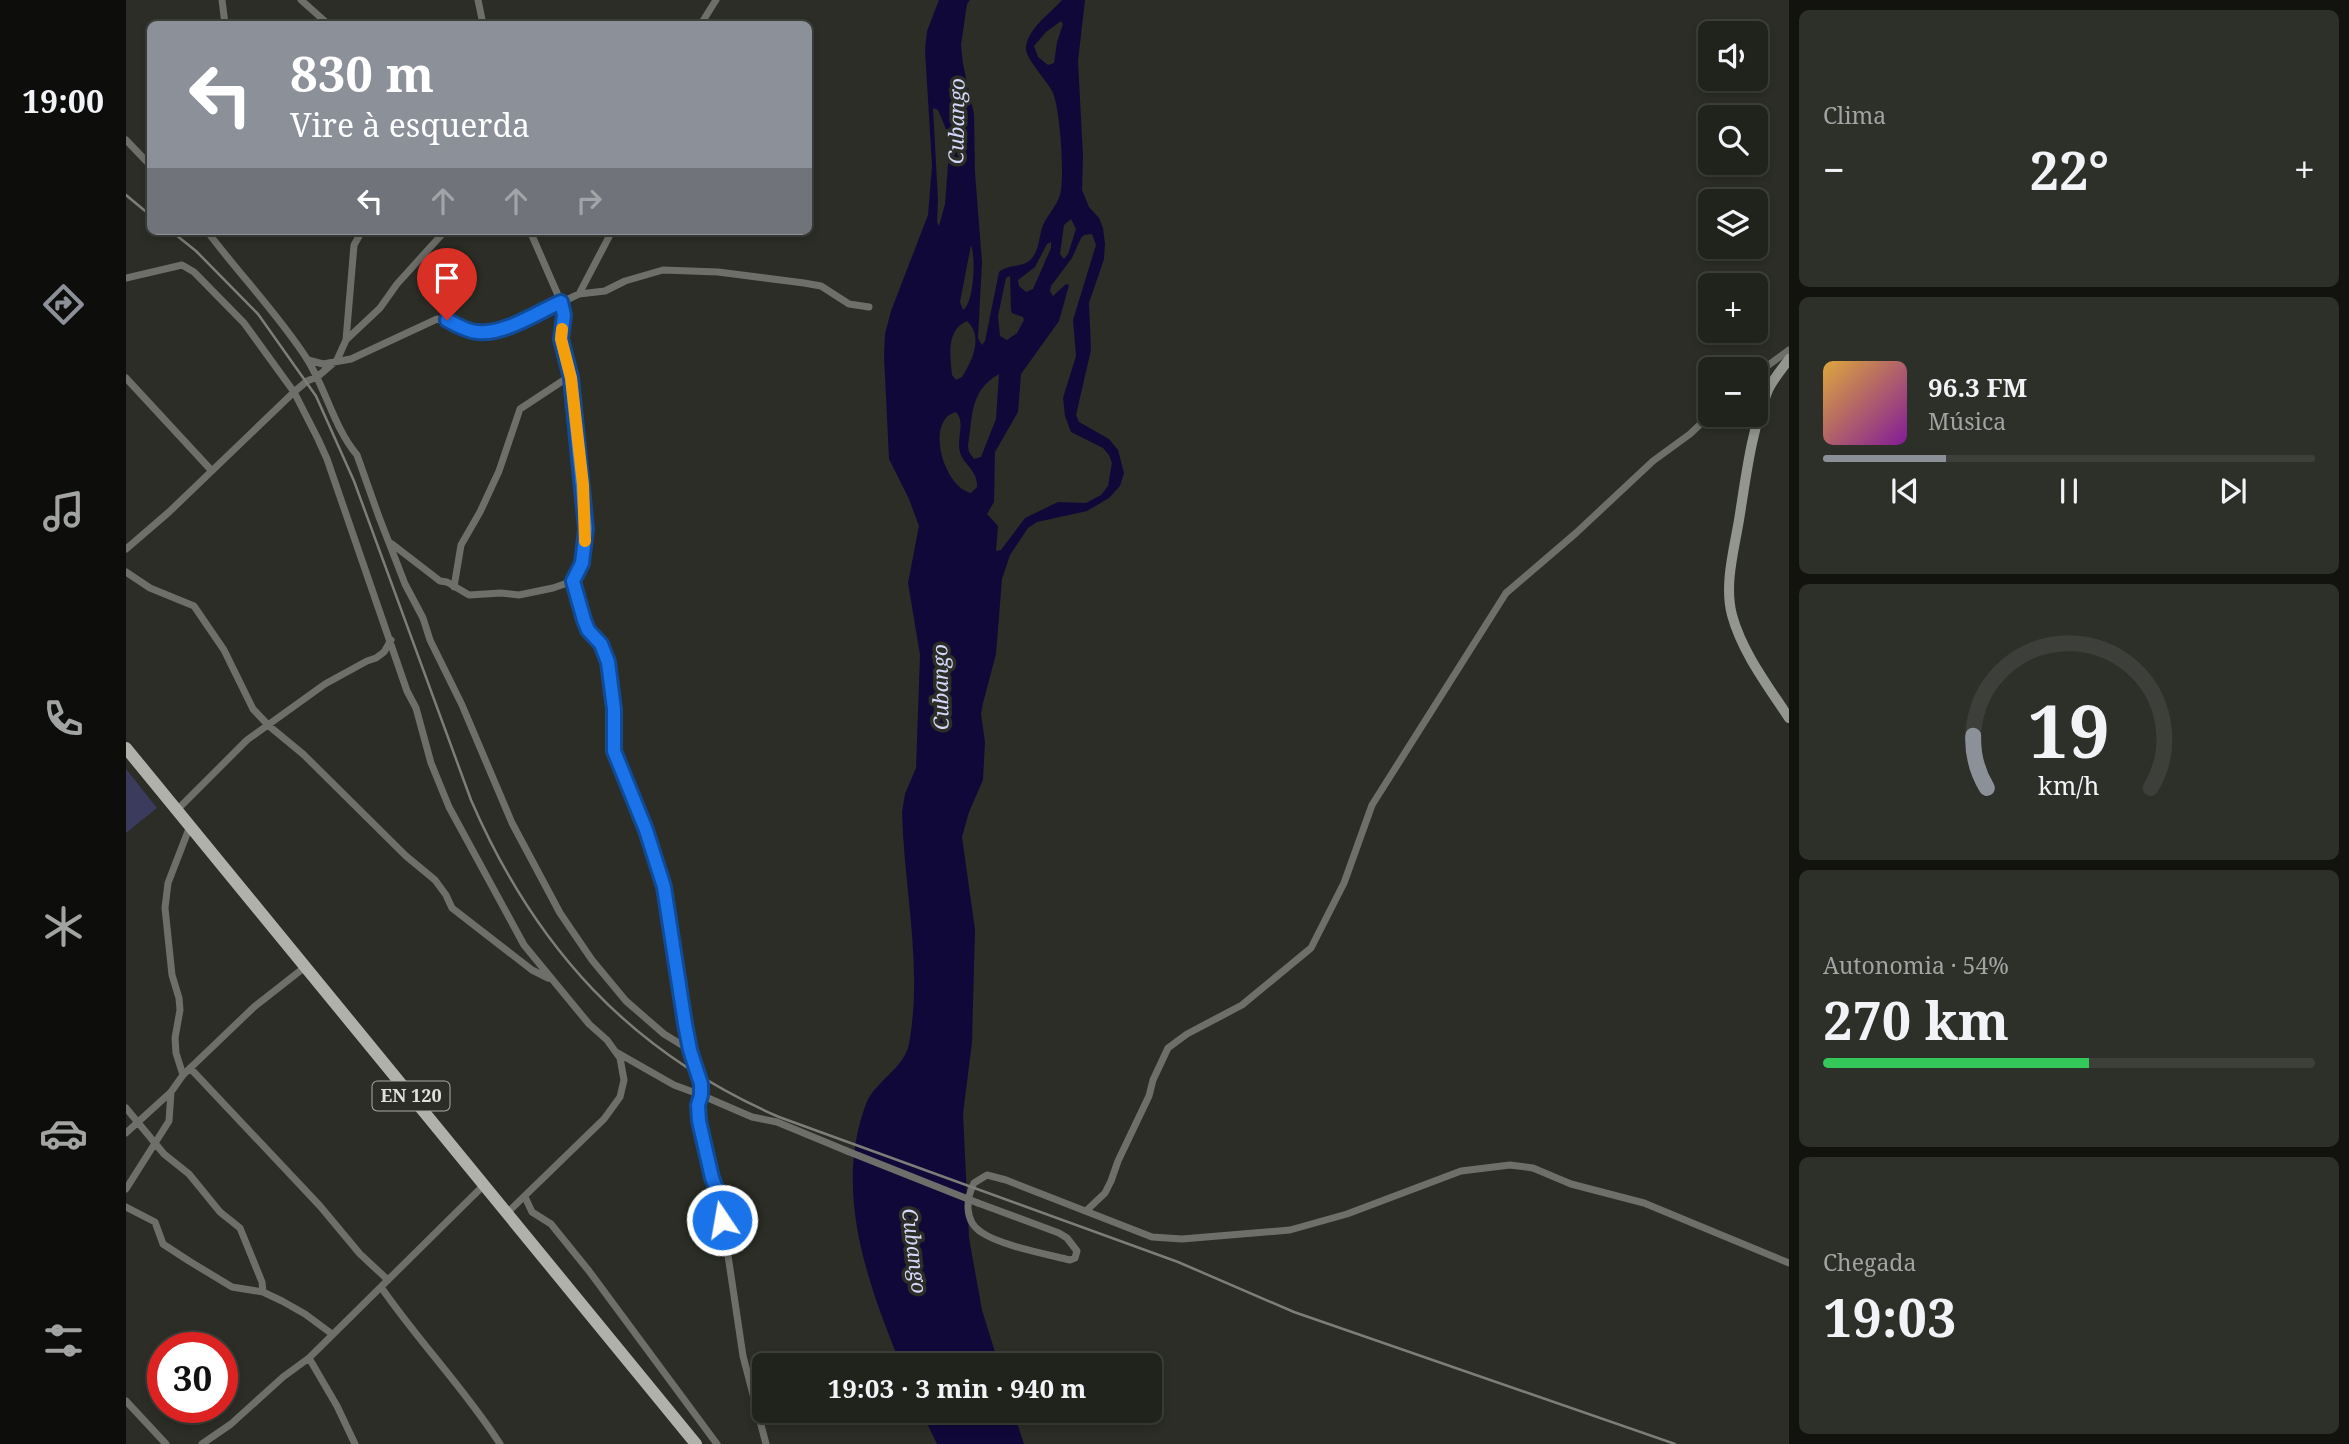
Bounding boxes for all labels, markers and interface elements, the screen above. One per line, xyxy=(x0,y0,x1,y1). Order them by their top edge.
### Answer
map controls xyxy=(1698,21,1768,427)
button: sound xyxy=(1698,21,1768,91)
text: 830 m xyxy=(290,40,434,106)
icon: left xyxy=(175,49,266,140)
water label: Cubango xyxy=(941,78,971,164)
text: 19:00 xyxy=(22,79,104,122)
text: Clima xyxy=(1823,99,1886,131)
text: Vire à esquerda xyxy=(290,103,530,146)
button: search xyxy=(1698,105,1768,175)
text: 22° xyxy=(2030,134,2109,205)
text: − xyxy=(1823,143,1845,195)
text: + xyxy=(2294,143,2315,195)
icon: left xyxy=(351,182,389,220)
icon: ahead xyxy=(424,182,462,220)
icon: ahead xyxy=(497,182,535,220)
icon: right xyxy=(570,182,608,220)
button: layers xyxy=(1698,189,1768,259)
pin xyxy=(417,248,477,320)
icon: arrive xyxy=(428,259,466,297)
button: + xyxy=(1698,273,1768,343)
icon: directions xyxy=(39,280,88,329)
button: − xyxy=(1698,357,1768,427)
text: 96.3 FM xyxy=(1928,369,2027,405)
text: Música xyxy=(1928,405,2006,437)
icon: previous xyxy=(1886,472,1924,510)
icon: pause xyxy=(2050,472,2088,510)
icon: next xyxy=(2214,472,2252,510)
icon: music xyxy=(39,487,88,536)
water label: Cubango xyxy=(925,644,955,730)
text: 19 xyxy=(2028,680,2110,779)
icon: phone xyxy=(39,694,88,743)
text: km/h xyxy=(2038,768,2100,802)
icon: climate xyxy=(39,902,88,951)
text: Autonomia · 54% xyxy=(1823,949,2009,981)
text: 270 km xyxy=(1823,984,2009,1055)
road number: EN 120 xyxy=(372,1082,450,1111)
icon: car xyxy=(39,1109,88,1158)
position arrow xyxy=(685,1183,759,1257)
water label: Cubango xyxy=(896,1206,934,1295)
text: Chegada xyxy=(1823,1246,1916,1278)
text: 19:03 xyxy=(1823,1281,1956,1352)
icon: filters xyxy=(39,1316,88,1365)
speed limit sign: 30 xyxy=(147,1332,238,1423)
text: 19:03 · 3 min · 940 m xyxy=(827,1370,1087,1406)

